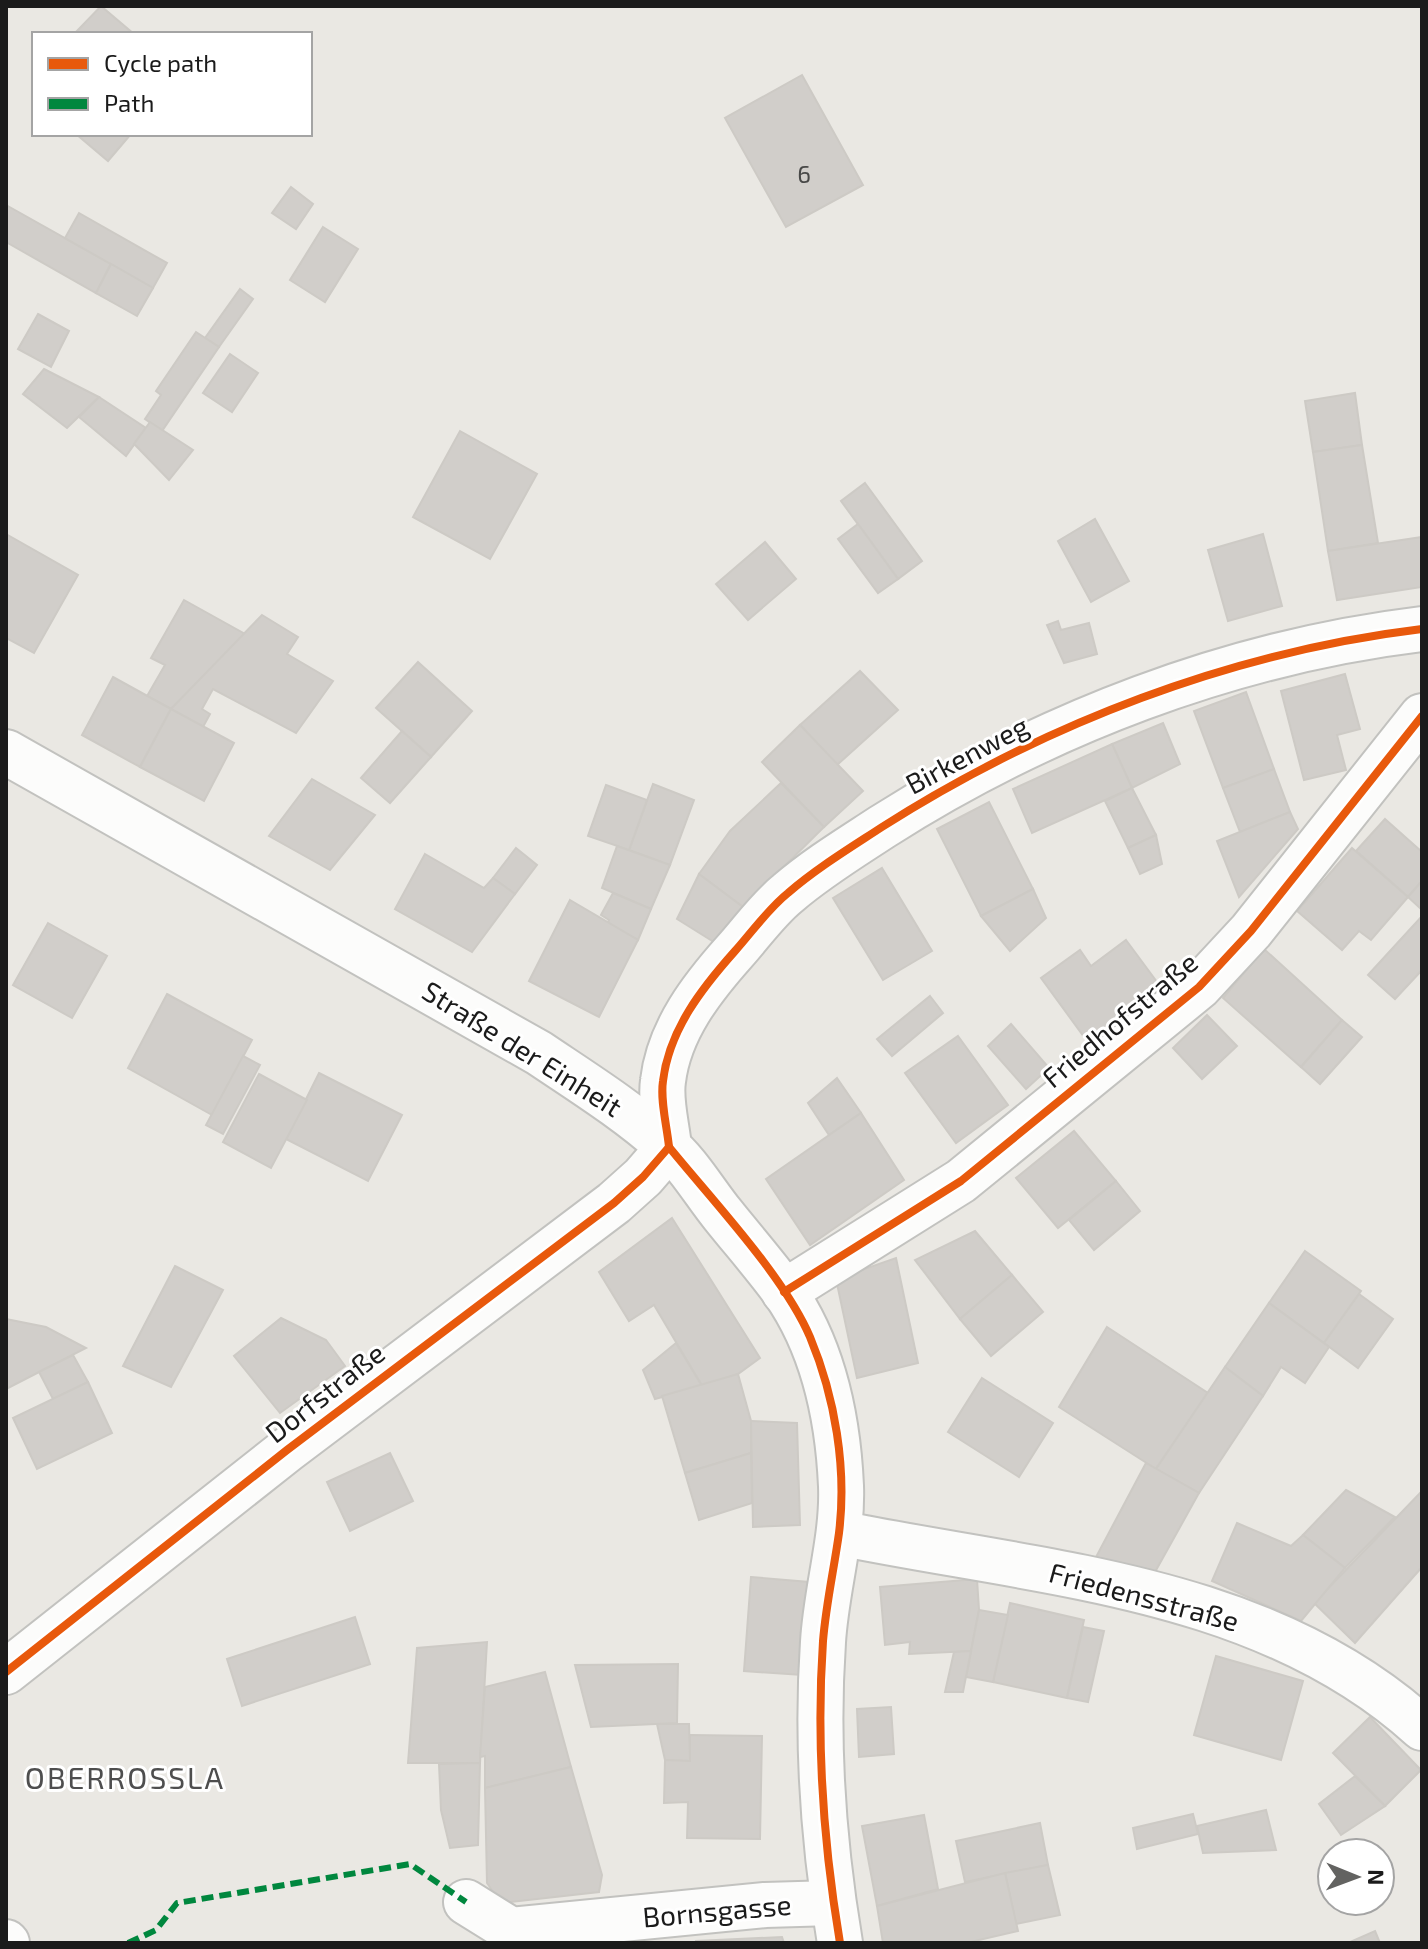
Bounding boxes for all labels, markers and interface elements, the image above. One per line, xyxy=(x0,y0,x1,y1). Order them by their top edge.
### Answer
legend xyxy=(32,32,312,136)
text: Cycle path xyxy=(104,48,217,77)
text: Path xyxy=(104,88,154,117)
house number: 6 xyxy=(797,159,811,188)
street label: Birkenweg xyxy=(899,707,1034,801)
street label: Friedhofstraße xyxy=(1035,944,1204,1094)
street label: Straße der Einheit xyxy=(417,973,629,1123)
street label: Dorfstraße xyxy=(258,1335,391,1449)
street label: Friedensstraße xyxy=(1046,1554,1243,1638)
district label: OBERROSSLA xyxy=(25,1759,225,1795)
north arrow xyxy=(1316,1837,1396,1917)
text: N xyxy=(1364,1869,1390,1886)
street label: Bornsgasse xyxy=(641,1887,793,1933)

